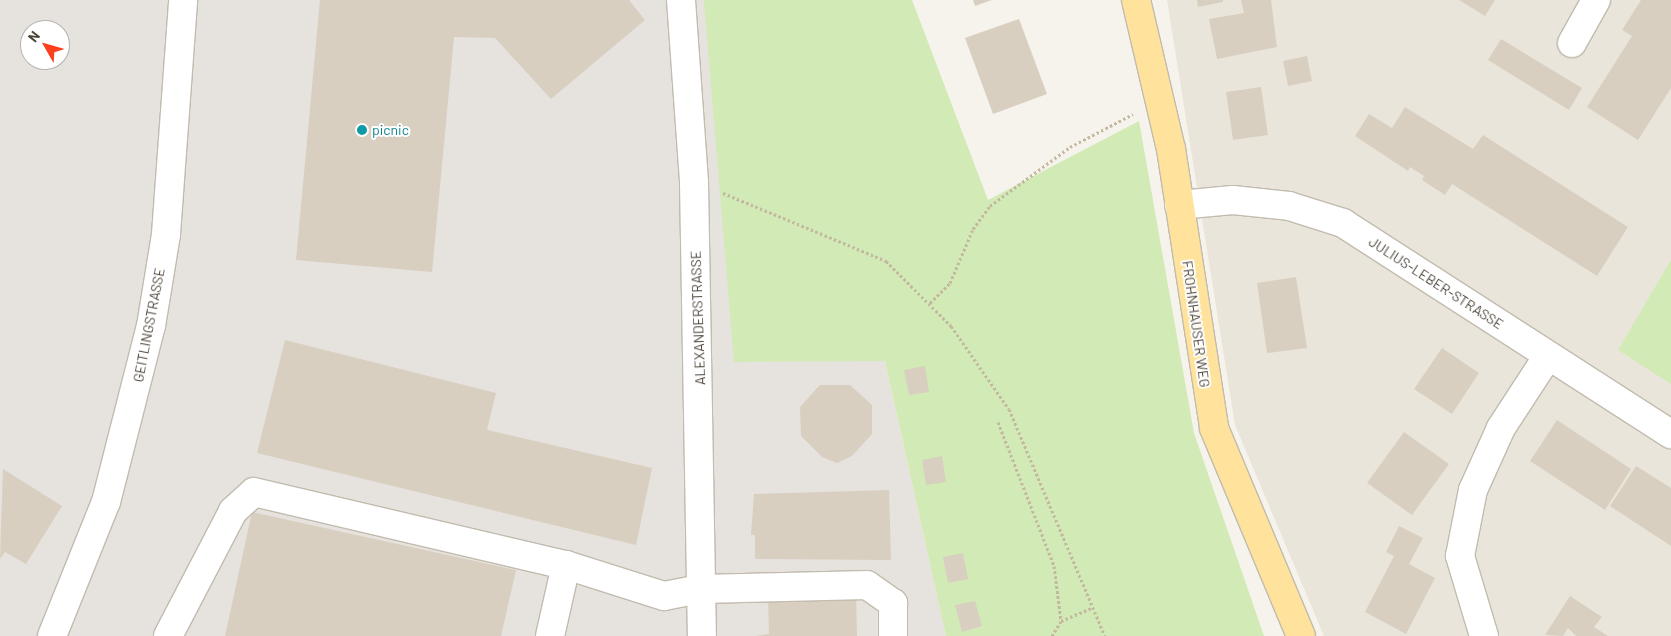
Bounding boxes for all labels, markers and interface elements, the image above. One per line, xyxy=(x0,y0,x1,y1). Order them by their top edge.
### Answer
north arrow xyxy=(20,20,70,70)
text: N xyxy=(24,27,43,45)
place label: picnic xyxy=(372,122,409,138)
marker: picnic xyxy=(356,124,368,136)
street label: JULIUS-LEBER-STRASSE xyxy=(1366,233,1506,333)
street label: ALEXANDERSTRASSE xyxy=(687,251,709,385)
street label: FROHNHAUSER WEG xyxy=(1179,260,1213,388)
street label: GEITLINGSTRASSE xyxy=(130,266,168,384)

